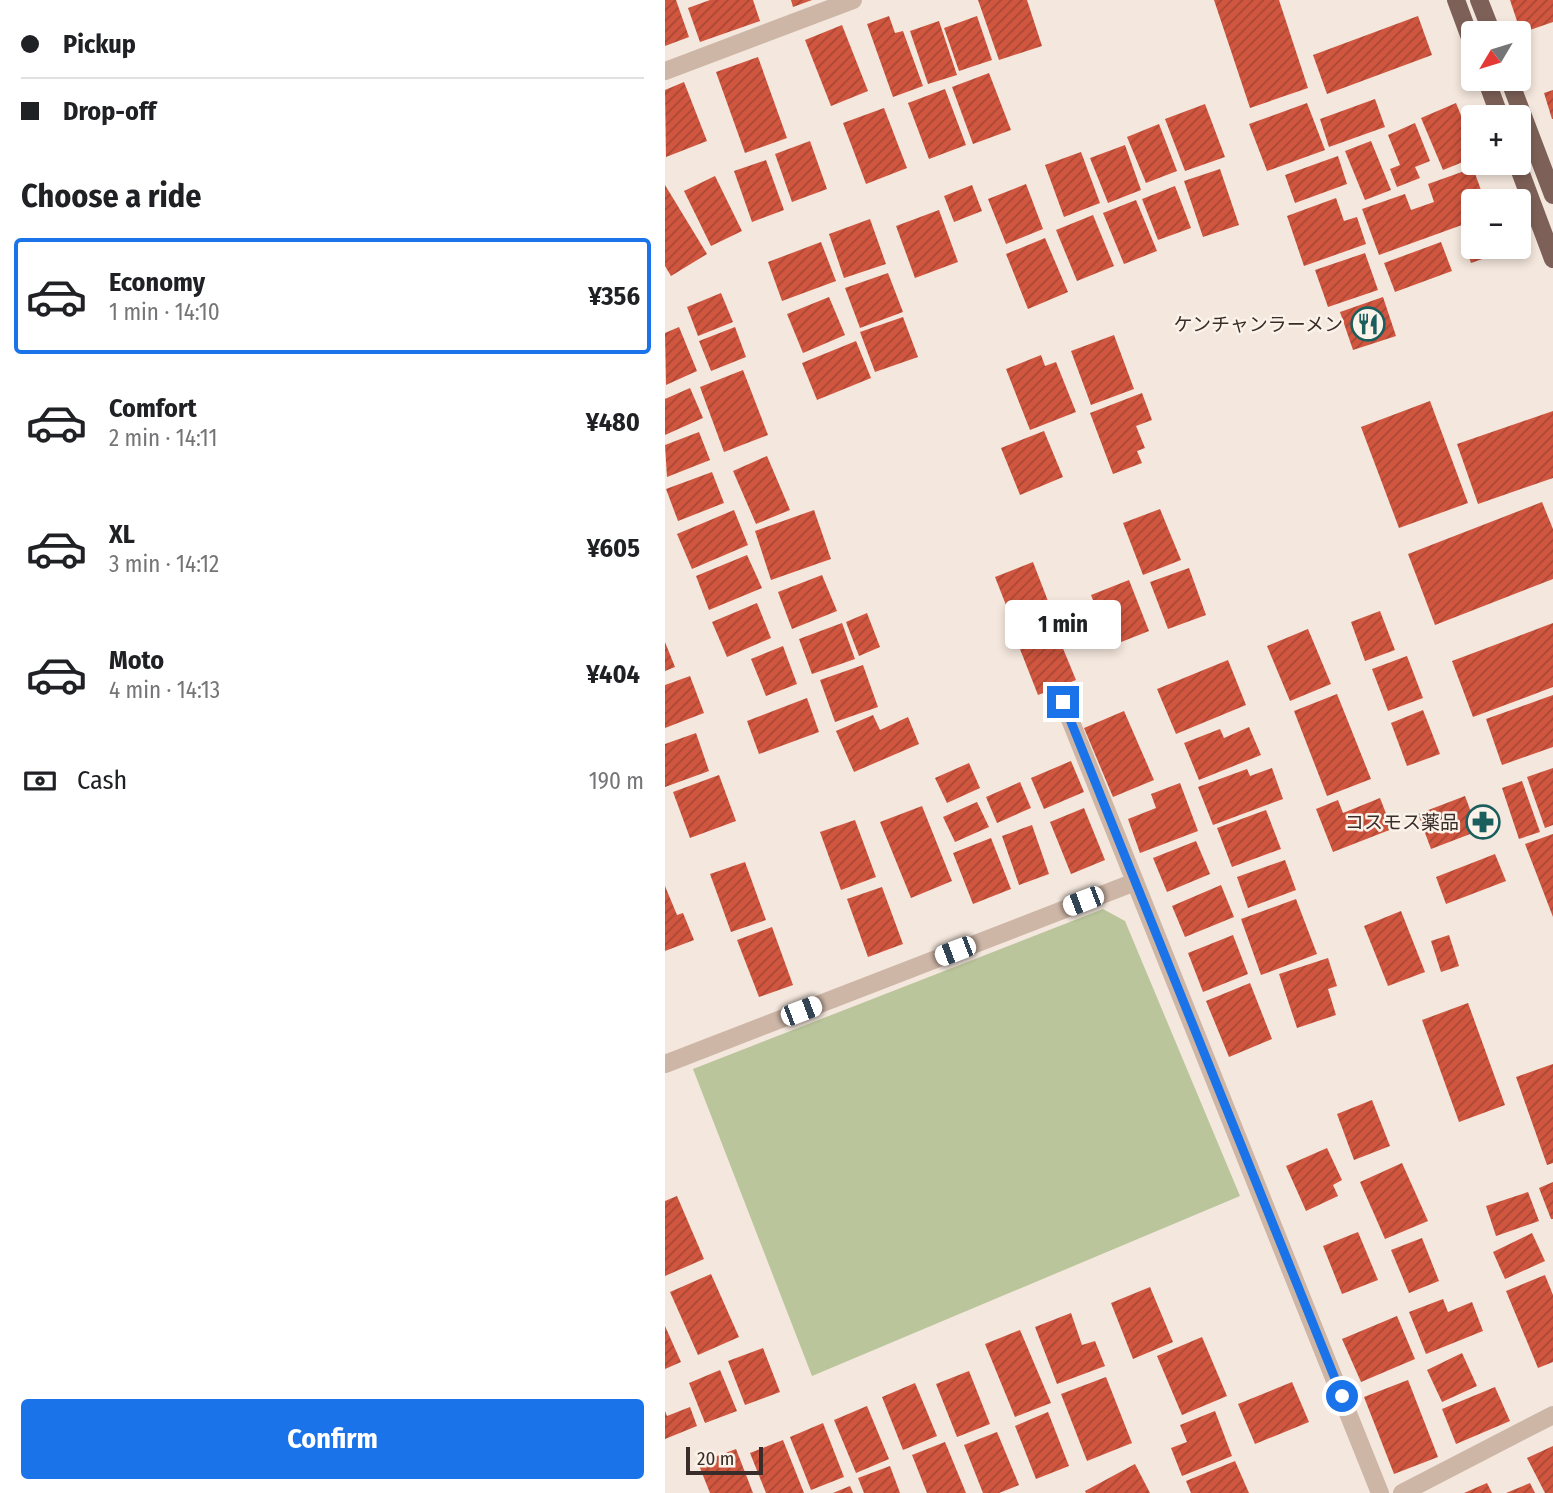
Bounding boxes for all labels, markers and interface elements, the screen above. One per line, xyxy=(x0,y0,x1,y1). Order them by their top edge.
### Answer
north arrow xyxy=(1461,21,1531,91)
map controls xyxy=(1461,21,1531,259)
text: Pickup xyxy=(63,29,136,60)
text: Drop-off xyxy=(63,96,156,127)
button: + xyxy=(1461,105,1531,175)
text: Choose a ride xyxy=(21,177,202,215)
button: − xyxy=(1461,189,1531,259)
icon: car xyxy=(25,265,88,328)
text: Economy xyxy=(109,267,205,298)
text: ¥356 xyxy=(588,281,640,312)
text: 1 min · 14:10 xyxy=(109,298,220,326)
restaurant icon: ケンチャンラーメン xyxy=(1349,305,1387,343)
place label: ケンチャンラーメン xyxy=(1174,313,1343,336)
icon: car xyxy=(25,391,88,454)
text: Comfort xyxy=(109,393,197,424)
text: ¥480 xyxy=(586,407,640,438)
text: 2 min · 14:11 xyxy=(109,424,218,452)
icon: car xyxy=(25,517,88,580)
text: XL xyxy=(109,519,135,550)
text: ¥605 xyxy=(587,533,640,564)
text: 3 min · 14:12 xyxy=(109,550,219,578)
callout: 1 min xyxy=(1005,600,1121,650)
text: 1 min xyxy=(1038,610,1088,638)
icon: car xyxy=(25,643,88,706)
text: Moto xyxy=(109,645,164,676)
text: ¥404 xyxy=(586,659,640,690)
text: 4 min · 14:13 xyxy=(109,676,220,704)
route end xyxy=(1047,686,1079,718)
icon: cash xyxy=(21,762,59,800)
text: Cash xyxy=(77,765,127,796)
text: 190 m xyxy=(589,767,644,795)
pharmacy icon: コスモス薬品 xyxy=(1464,803,1502,841)
place label: コスモス薬品 xyxy=(1345,811,1459,834)
car xyxy=(1060,884,1107,918)
car xyxy=(932,934,979,968)
car xyxy=(778,994,825,1028)
route start xyxy=(1326,1380,1358,1412)
button: Confirm xyxy=(21,1399,644,1479)
scale bar xyxy=(686,1444,763,1476)
text: 20 m xyxy=(697,1447,734,1470)

